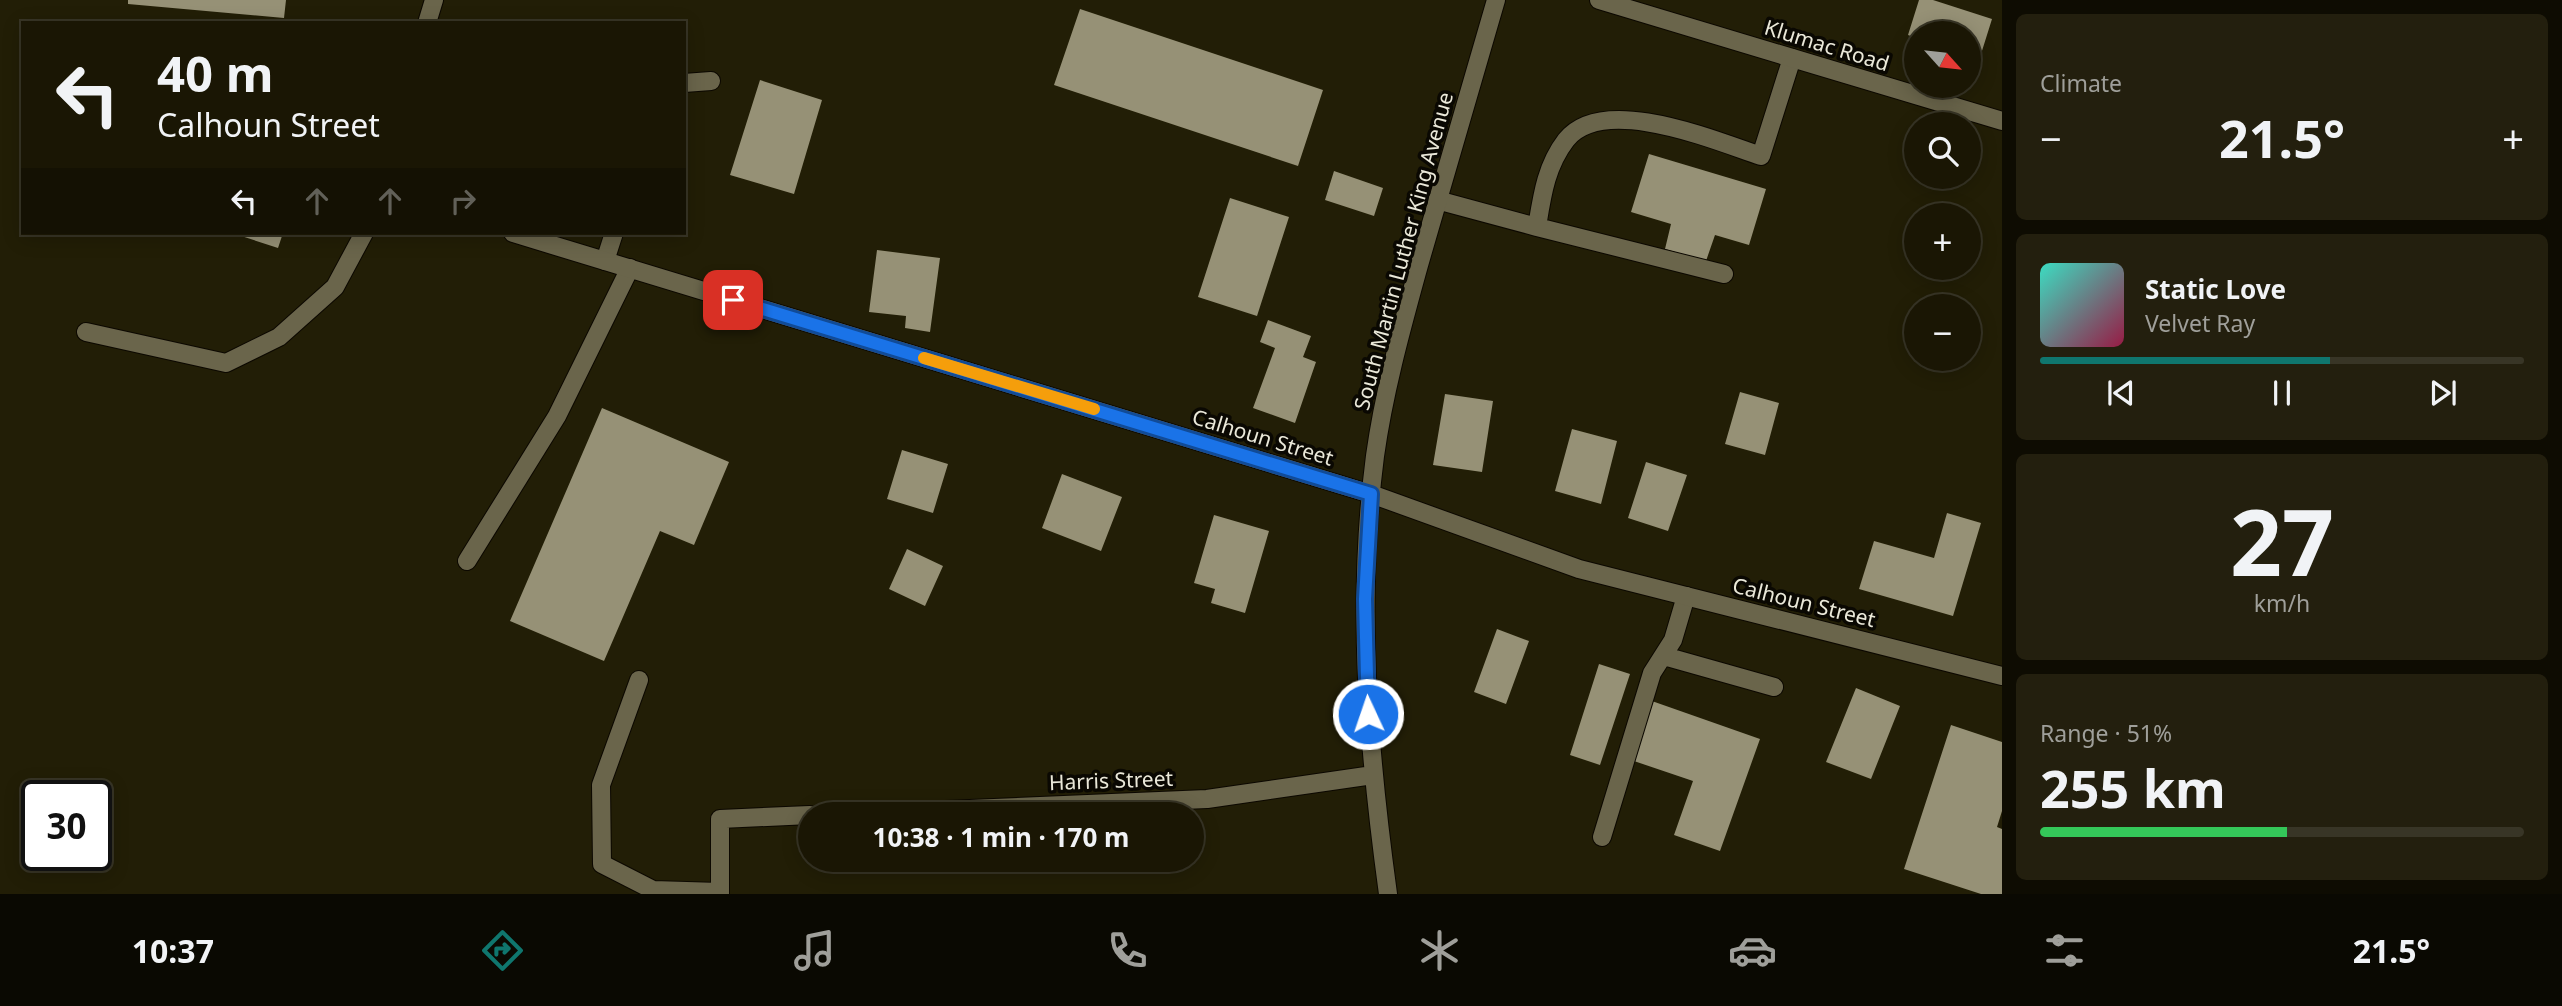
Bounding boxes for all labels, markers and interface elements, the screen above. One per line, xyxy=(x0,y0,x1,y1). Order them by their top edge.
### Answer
street label: Klumac Road xyxy=(1761,13,1893,77)
north arrow xyxy=(1904,21,1981,98)
map controls xyxy=(1904,21,1981,371)
text: 40 m xyxy=(157,40,274,106)
icon: left xyxy=(42,49,133,140)
text: Climate xyxy=(2040,67,2122,99)
street label: South Martin Luther King Avenue xyxy=(1347,89,1459,413)
text: 21.5° xyxy=(2219,102,2345,173)
text: Calhoun Street xyxy=(157,103,380,146)
button: search xyxy=(1904,112,1981,189)
text: − xyxy=(2040,112,2062,164)
text: + xyxy=(2502,112,2524,164)
icon: left xyxy=(225,182,263,220)
icon: ahead xyxy=(298,182,336,220)
icon: ahead xyxy=(371,182,409,220)
icon: right xyxy=(444,182,482,220)
button: + xyxy=(1904,203,1981,280)
pin xyxy=(703,270,763,330)
text: Static Love xyxy=(2145,271,2286,307)
icon: arrive xyxy=(714,281,752,319)
button: − xyxy=(1904,294,1981,371)
text: Velvet Ray xyxy=(2145,307,2255,339)
icon: previous xyxy=(2102,374,2140,412)
icon: pause xyxy=(2263,374,2301,412)
icon: next xyxy=(2424,374,2462,412)
street label: Calhoun Street xyxy=(1189,402,1337,472)
text: 27 xyxy=(2230,479,2334,603)
street label: Calhoun Street xyxy=(1730,571,1879,633)
text: km/h xyxy=(2254,587,2310,619)
position arrow xyxy=(1331,677,1405,751)
text: Range · 51% xyxy=(2040,717,2172,749)
text: 255 km xyxy=(2040,752,2226,823)
street label: Harris Street xyxy=(1048,764,1174,796)
speed limit sign: 30 xyxy=(21,780,112,871)
text: 10:38 · 1 min · 170 m xyxy=(873,819,1129,855)
icon: directions xyxy=(478,926,527,975)
icon: music xyxy=(790,926,839,975)
icon: phone xyxy=(1103,926,1152,975)
icon: climate xyxy=(1415,926,1464,975)
icon: car xyxy=(1728,926,1777,975)
icon: filters xyxy=(2040,926,2089,975)
text: 10:37 xyxy=(132,929,214,972)
text: 21.5° xyxy=(2353,929,2430,972)

